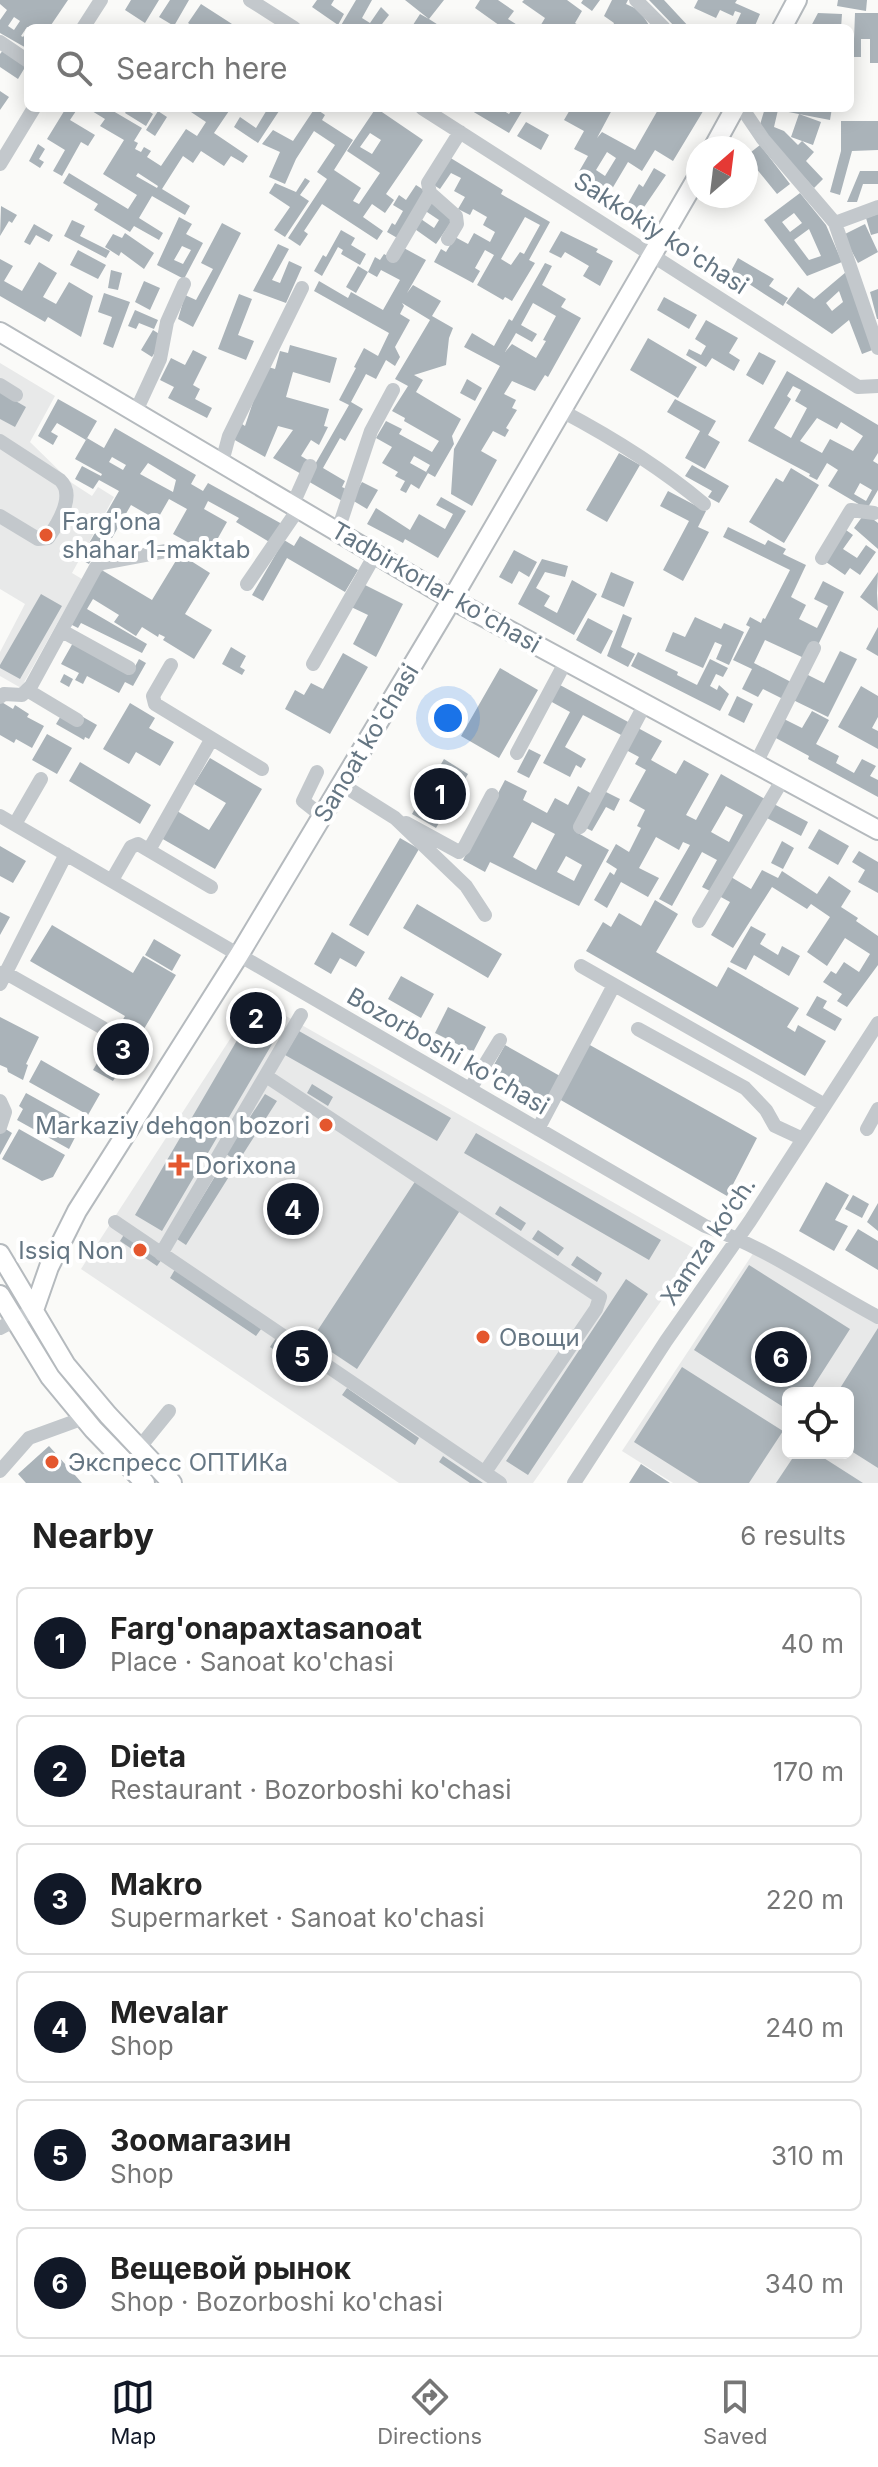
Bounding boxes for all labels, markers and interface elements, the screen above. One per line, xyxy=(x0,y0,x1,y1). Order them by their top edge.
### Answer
search box xyxy=(24,24,854,112)
icon: search xyxy=(52,46,96,90)
text: Search here xyxy=(116,50,288,86)
north arrow xyxy=(686,136,758,208)
street label: Sakkokiy ko'chasi xyxy=(569,166,753,300)
place label: Farg'ona shahar 1-maktab xyxy=(62,507,250,564)
street label: Tadbirkorlar ko'chasi xyxy=(326,515,546,659)
marker: Farg'ona shahar 1-maktab xyxy=(37,526,55,544)
street label: Sanoat ko'chasi xyxy=(307,659,425,827)
your location xyxy=(428,698,468,738)
pin: 1 xyxy=(414,764,466,824)
street label: Bozorboshi ko'chasi xyxy=(342,981,554,1121)
pin: 2 xyxy=(230,988,282,1048)
pin: 3 xyxy=(97,1019,149,1079)
place label: Markaziy dehqon bozori xyxy=(35,1111,310,1140)
marker: Markaziy dehqon bozori xyxy=(317,1116,335,1134)
place label: Dorixona xyxy=(195,1151,297,1180)
marker: Dorixona xyxy=(170,1156,188,1174)
street label: Xamza ko‘ch. xyxy=(654,1171,762,1311)
pin: 4 xyxy=(267,1179,319,1239)
place label: Issiq Non xyxy=(18,1236,124,1265)
marker: Issiq Non xyxy=(131,1241,149,1259)
place label: Овощи xyxy=(499,1323,580,1352)
pin: 5 xyxy=(276,1326,328,1386)
pin: 6 xyxy=(755,1327,807,1387)
marker: Овощи xyxy=(474,1328,492,1346)
map controls xyxy=(782,1387,854,1459)
button: locate xyxy=(782,1387,854,1459)
place label: Экспресс ОПТИКа xyxy=(68,1448,288,1477)
marker: Экспресс ОПТИКа xyxy=(43,1453,61,1471)
text: Nearby xyxy=(32,1515,154,1556)
text: 6 results xyxy=(740,1520,846,1551)
text: Farg'onapaxtasanoat xyxy=(110,1610,422,1646)
text: 1 xyxy=(54,1628,66,1659)
text: 40 m xyxy=(781,1628,844,1659)
text: Place · Sanoat ko'chasi xyxy=(110,1646,394,1677)
text: Dieta xyxy=(110,1738,186,1774)
text: 2 xyxy=(52,1756,68,1787)
text: 170 m xyxy=(773,1756,844,1787)
text: Restaurant · Bozorboshi ko'chasi xyxy=(110,1774,512,1805)
text: Makro xyxy=(110,1866,203,1902)
text: 3 xyxy=(52,1884,68,1915)
text: 220 m xyxy=(766,1884,844,1915)
text: Supermarket · Sanoat ko'chasi xyxy=(110,1902,484,1933)
text: Mevalar xyxy=(110,1994,228,2030)
text: 4 xyxy=(51,2012,69,2043)
text: 240 m xyxy=(765,2012,844,2043)
text: Shop xyxy=(110,2030,174,2061)
text: Зоомагазин xyxy=(110,2122,291,2158)
text: 5 xyxy=(52,2140,68,2171)
text: 310 m xyxy=(771,2140,844,2171)
text: Shop xyxy=(110,2158,174,2189)
text: Вещевой рынок xyxy=(110,2250,351,2286)
text: 6 xyxy=(52,2268,68,2299)
text: 340 m xyxy=(765,2268,844,2299)
text: Shop · Bozorboshi ko'chasi xyxy=(110,2286,443,2317)
tab: Map xyxy=(111,2375,156,2449)
tab: Directions xyxy=(377,2375,482,2449)
tab: Saved xyxy=(703,2375,767,2449)

